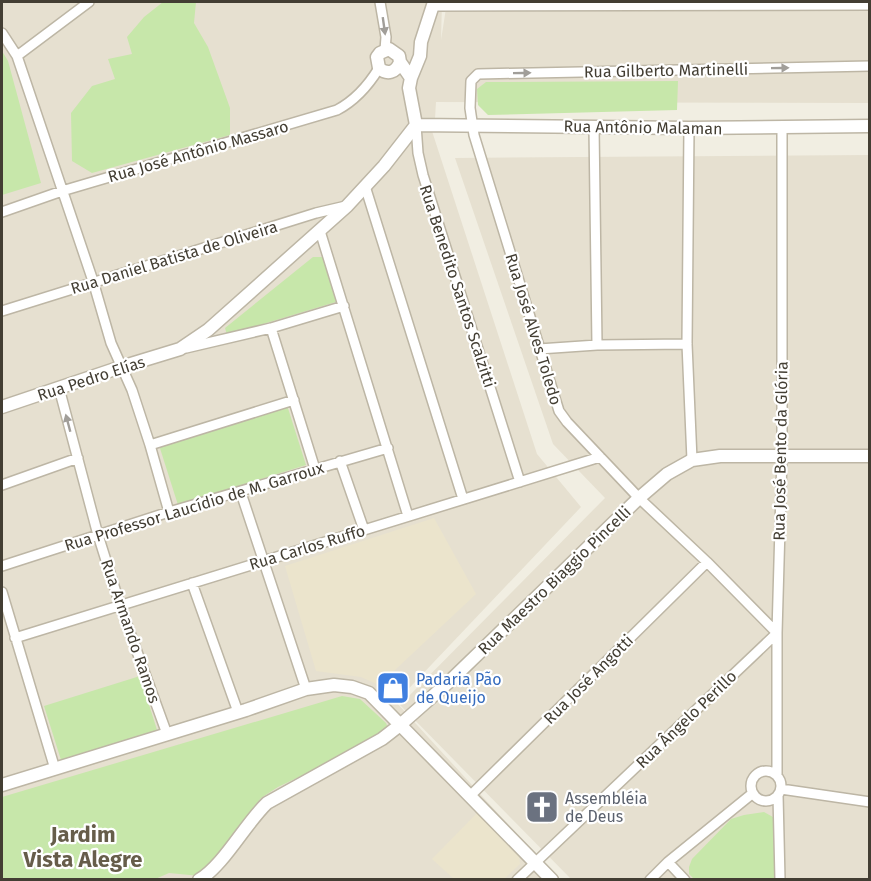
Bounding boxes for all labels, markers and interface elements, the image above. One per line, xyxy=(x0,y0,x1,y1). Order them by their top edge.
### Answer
one-way arrow xyxy=(379,16,388,35)
street label: Rua Gilberto Martinelli xyxy=(584,60,748,81)
one-way arrow xyxy=(770,63,789,73)
one-way arrow xyxy=(512,69,531,78)
street label: Rua José Antônio Massaro xyxy=(106,117,291,186)
street label: Rua Antônio Malaman xyxy=(563,117,723,138)
street label: Rua Benedito Santos Scalzitti xyxy=(416,182,499,390)
street label: Rua Daniel Batista de Oliveira xyxy=(68,217,280,298)
street label: Rua José Alves Toledo xyxy=(501,251,566,407)
street label: Rua Pedro Elías xyxy=(35,352,147,405)
street label: Rua José Bento da Glória xyxy=(769,361,792,541)
one-way arrow xyxy=(63,414,73,432)
street label: Rua Professor Laucídio de M. Garroux xyxy=(62,458,326,555)
street label: Rua Maestro Biaggio Pincelli xyxy=(474,502,635,658)
street label: Rua Carlos Ruffo xyxy=(247,521,367,574)
street label: Rua Armando Ramos xyxy=(97,557,164,706)
street label: Rua José Angotti xyxy=(540,631,637,728)
street label: Rua Ângelo Perillo xyxy=(631,666,741,772)
shop icon: Padaria Pão de Queijo xyxy=(375,670,411,706)
place label: Padaria Pão de Queijo xyxy=(416,670,502,707)
church icon: Assembléia de Deus xyxy=(524,789,560,825)
place label: Assembléia de Deus xyxy=(565,789,647,826)
district label: Jardim Vista Alegre xyxy=(23,821,142,873)

